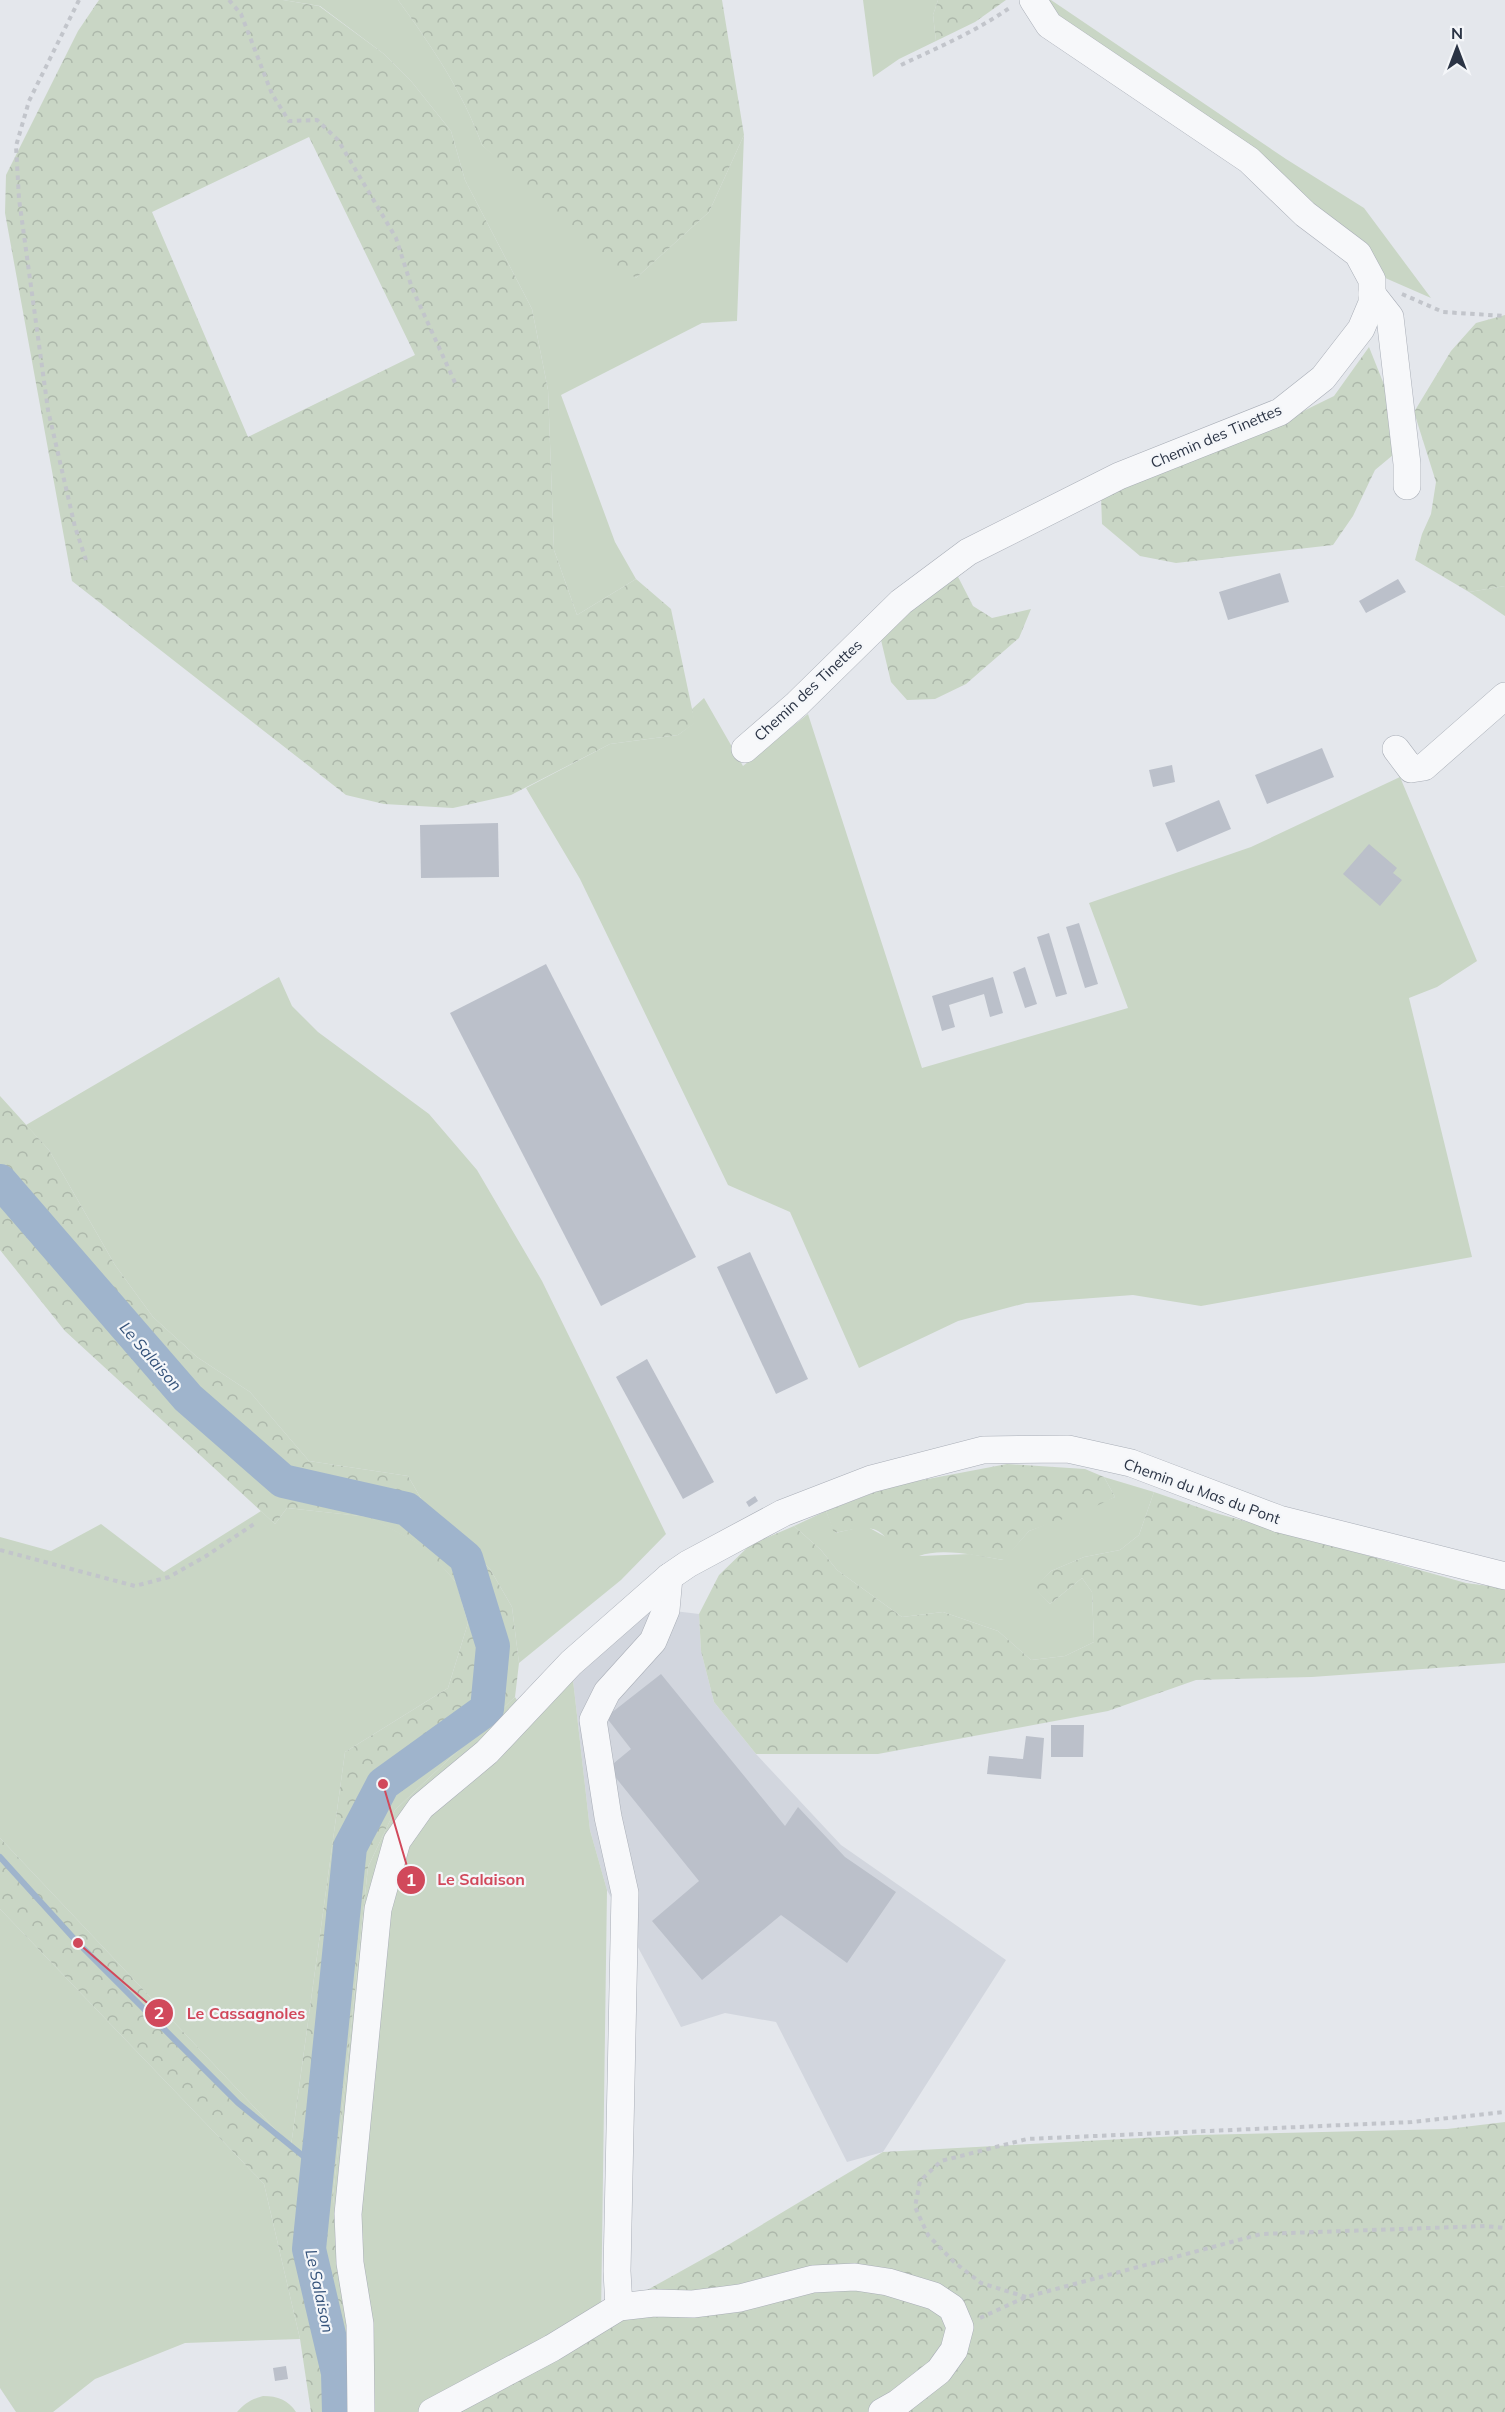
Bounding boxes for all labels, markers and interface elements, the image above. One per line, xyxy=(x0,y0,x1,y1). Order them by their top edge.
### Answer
north arrow xyxy=(1427,18,1487,78)
text: N xyxy=(1451,23,1463,43)
street label: Chemin des Tinettes xyxy=(1148,400,1284,472)
street label: Chemin des Tinettes xyxy=(750,635,866,745)
water label: Le Salaison xyxy=(116,1317,186,1395)
street label: Chemin du Mas du Pont xyxy=(1121,1454,1283,1528)
callout: Le Salaison xyxy=(396,1863,537,1897)
text: 1 xyxy=(406,1868,416,1891)
text: Le Salaison xyxy=(437,1869,525,1889)
callout: Le Cassagnoles xyxy=(144,1996,317,2030)
text: 2 xyxy=(154,2001,164,2024)
text: Le Cassagnoles xyxy=(187,2003,305,2023)
water label: Le Salaison xyxy=(301,2247,339,2335)

